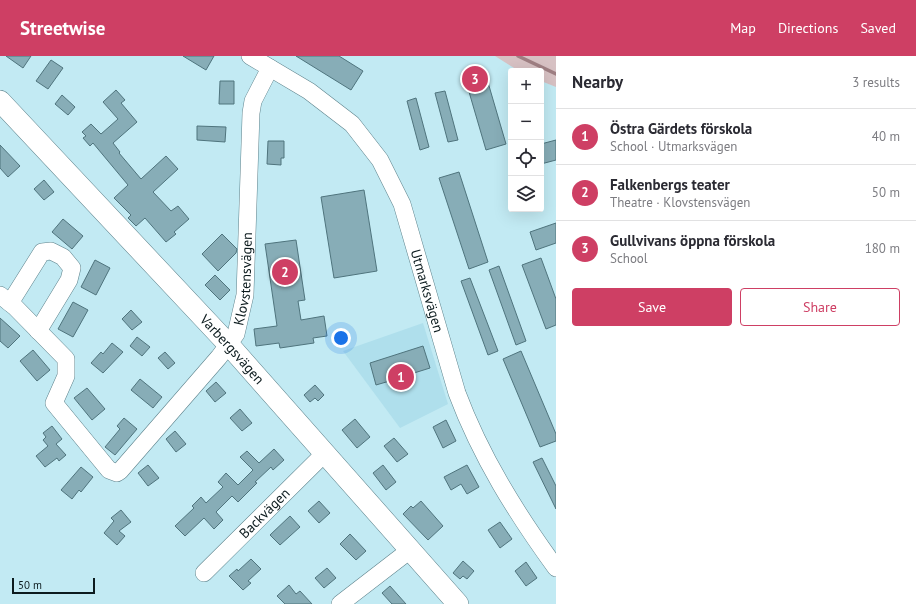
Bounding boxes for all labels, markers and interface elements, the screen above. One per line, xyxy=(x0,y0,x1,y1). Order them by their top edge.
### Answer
text: Streetwise xyxy=(20,16,105,40)
text: Map xyxy=(730,19,756,37)
text: Directions xyxy=(778,19,838,37)
text: Saved xyxy=(860,19,896,37)
pin: 3 xyxy=(462,64,488,94)
map controls xyxy=(508,68,544,212)
button: + xyxy=(508,68,544,104)
text: Nearby xyxy=(572,71,623,93)
text: 3 results xyxy=(852,74,900,91)
button: − xyxy=(508,104,544,140)
text: Östra Gärdets förskola xyxy=(610,119,752,138)
text: 1 xyxy=(581,128,589,145)
text: 40 m xyxy=(872,128,900,145)
text: School · Utmarksvägen xyxy=(610,138,737,155)
button: locate xyxy=(508,140,544,176)
text: Falkenbergs teater xyxy=(610,175,730,194)
button: layers xyxy=(508,176,544,212)
text: 2 xyxy=(581,184,589,201)
text: 50 m xyxy=(872,184,900,201)
text: Theatre · Klovstensvägen xyxy=(610,194,750,211)
text: Gullvivans öppna förskola xyxy=(610,231,775,250)
street label: Klovstensvägen xyxy=(229,232,256,327)
text: 3 xyxy=(581,240,589,257)
text: 180 m xyxy=(865,240,900,257)
street label: Utmarksvägen xyxy=(407,247,448,334)
text: School xyxy=(610,250,648,267)
pin: 2 xyxy=(272,257,298,287)
button: Save xyxy=(572,288,732,326)
button: Share xyxy=(740,288,900,326)
street label: Varbergsvägen xyxy=(195,310,268,388)
your location xyxy=(331,328,351,348)
pin: 1 xyxy=(388,362,414,392)
street label: Backvägen xyxy=(235,484,293,542)
scale bar xyxy=(12,576,95,595)
text: 50 m xyxy=(18,578,42,592)

